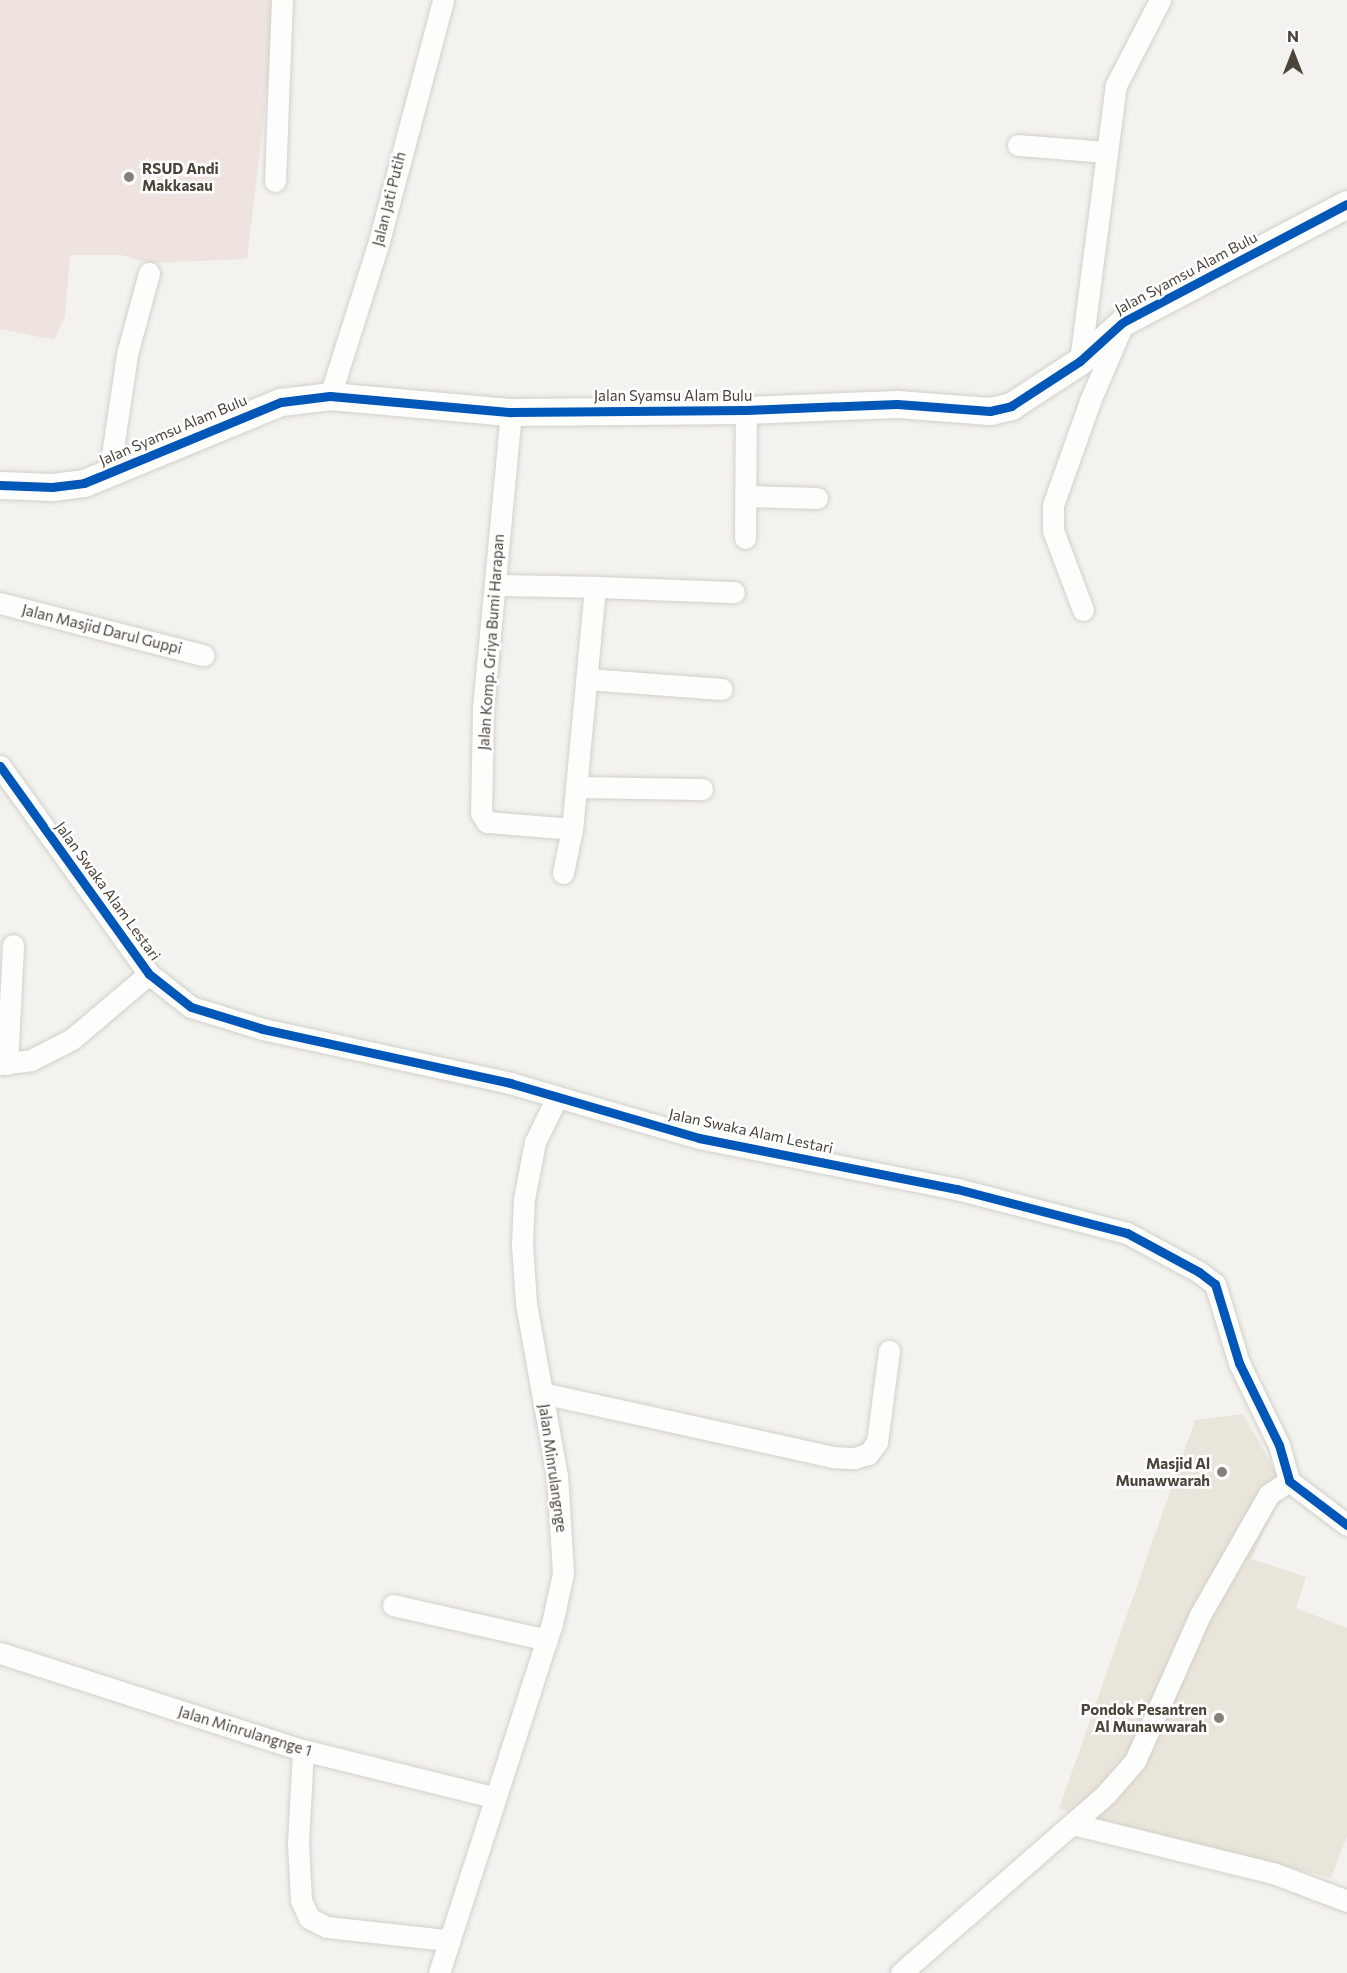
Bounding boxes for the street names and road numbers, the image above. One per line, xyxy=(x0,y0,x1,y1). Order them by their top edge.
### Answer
street label: Jalan Jati Putih xyxy=(369,150,409,248)
street label: Jalan Syamsu Alam Bulu xyxy=(1112,228,1260,318)
street label: Jalan Syamsu Alam Bulu xyxy=(594,387,752,405)
street label: Jalan Syamsu Alam Bulu xyxy=(96,391,250,469)
street label: Jalan Komp. Griya Bumi Harapan xyxy=(474,533,508,751)
street label: Jalan Masjid Darul Guppi xyxy=(20,600,184,658)
street label: Jalan Swaka Alam Lestari xyxy=(52,818,164,964)
street label: Jalan Swaka Alam Lestari xyxy=(667,1105,835,1157)
street label: Jalan Minrulangnge xyxy=(535,1403,571,1533)
street label: Jalan Minrulangnge 1 xyxy=(176,1702,314,1760)

